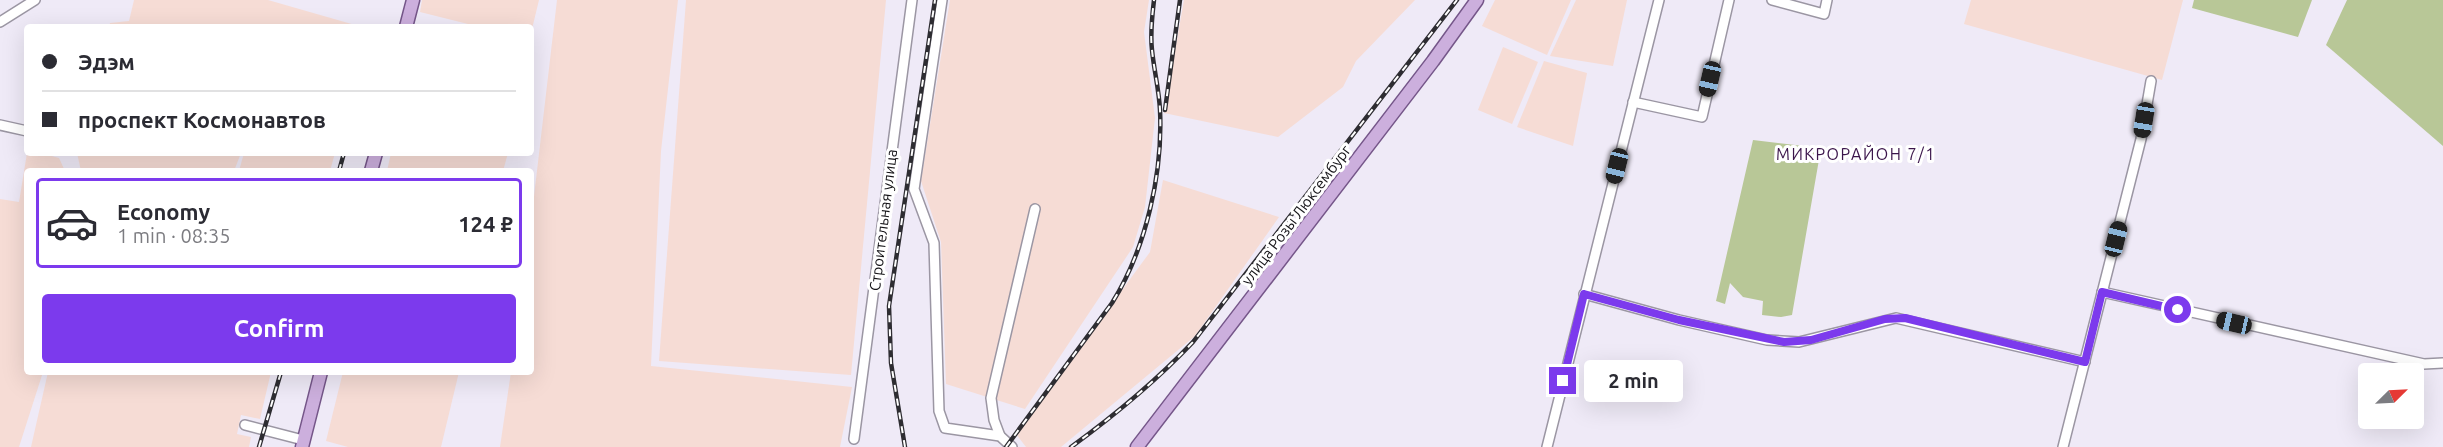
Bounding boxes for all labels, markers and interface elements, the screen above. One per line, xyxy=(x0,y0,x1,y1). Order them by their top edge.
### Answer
text: Эдэм xyxy=(78,49,135,74)
car xyxy=(1697,59,1723,99)
car xyxy=(2132,101,2156,139)
text: проспект Космонавтов xyxy=(78,107,326,132)
street label: улица Розы Люксембург xyxy=(1238,142,1354,288)
district label: МИКРОРАЙОН 7/1 xyxy=(1776,144,1936,163)
car xyxy=(1604,146,1630,186)
street label: Строительная улица xyxy=(866,148,900,292)
icon: car xyxy=(45,196,99,250)
text: Economy xyxy=(117,199,210,224)
text: 124 ₽ xyxy=(458,211,513,236)
car xyxy=(2103,219,2129,259)
text: 1 min · 08:35 xyxy=(117,224,231,247)
button: Confirm xyxy=(42,294,516,363)
route start xyxy=(2164,296,2191,323)
car xyxy=(2214,310,2254,336)
callout: 2 min xyxy=(1584,360,1683,402)
north arrow xyxy=(2358,363,2424,429)
map controls xyxy=(2358,363,2424,429)
route end xyxy=(1549,367,1576,394)
text: 2 min xyxy=(1608,369,1659,392)

